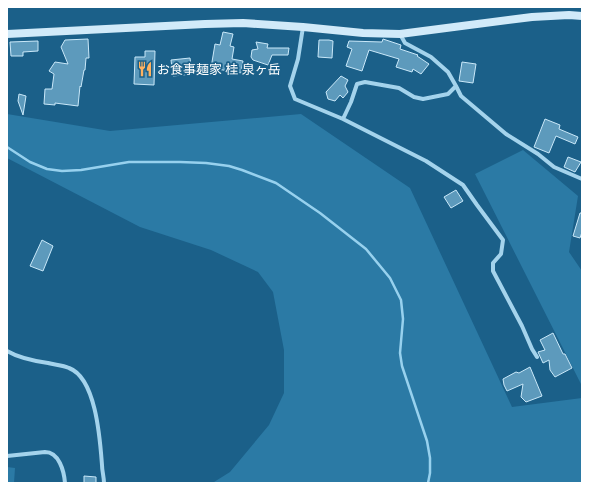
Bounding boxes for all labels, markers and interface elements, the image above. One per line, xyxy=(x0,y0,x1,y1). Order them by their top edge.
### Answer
restaurant icon: お食事麺家 桂 泉ヶ岳 xyxy=(136,60,154,78)
place label: お食事麺家 桂 泉ヶ岳 xyxy=(157,61,281,77)

